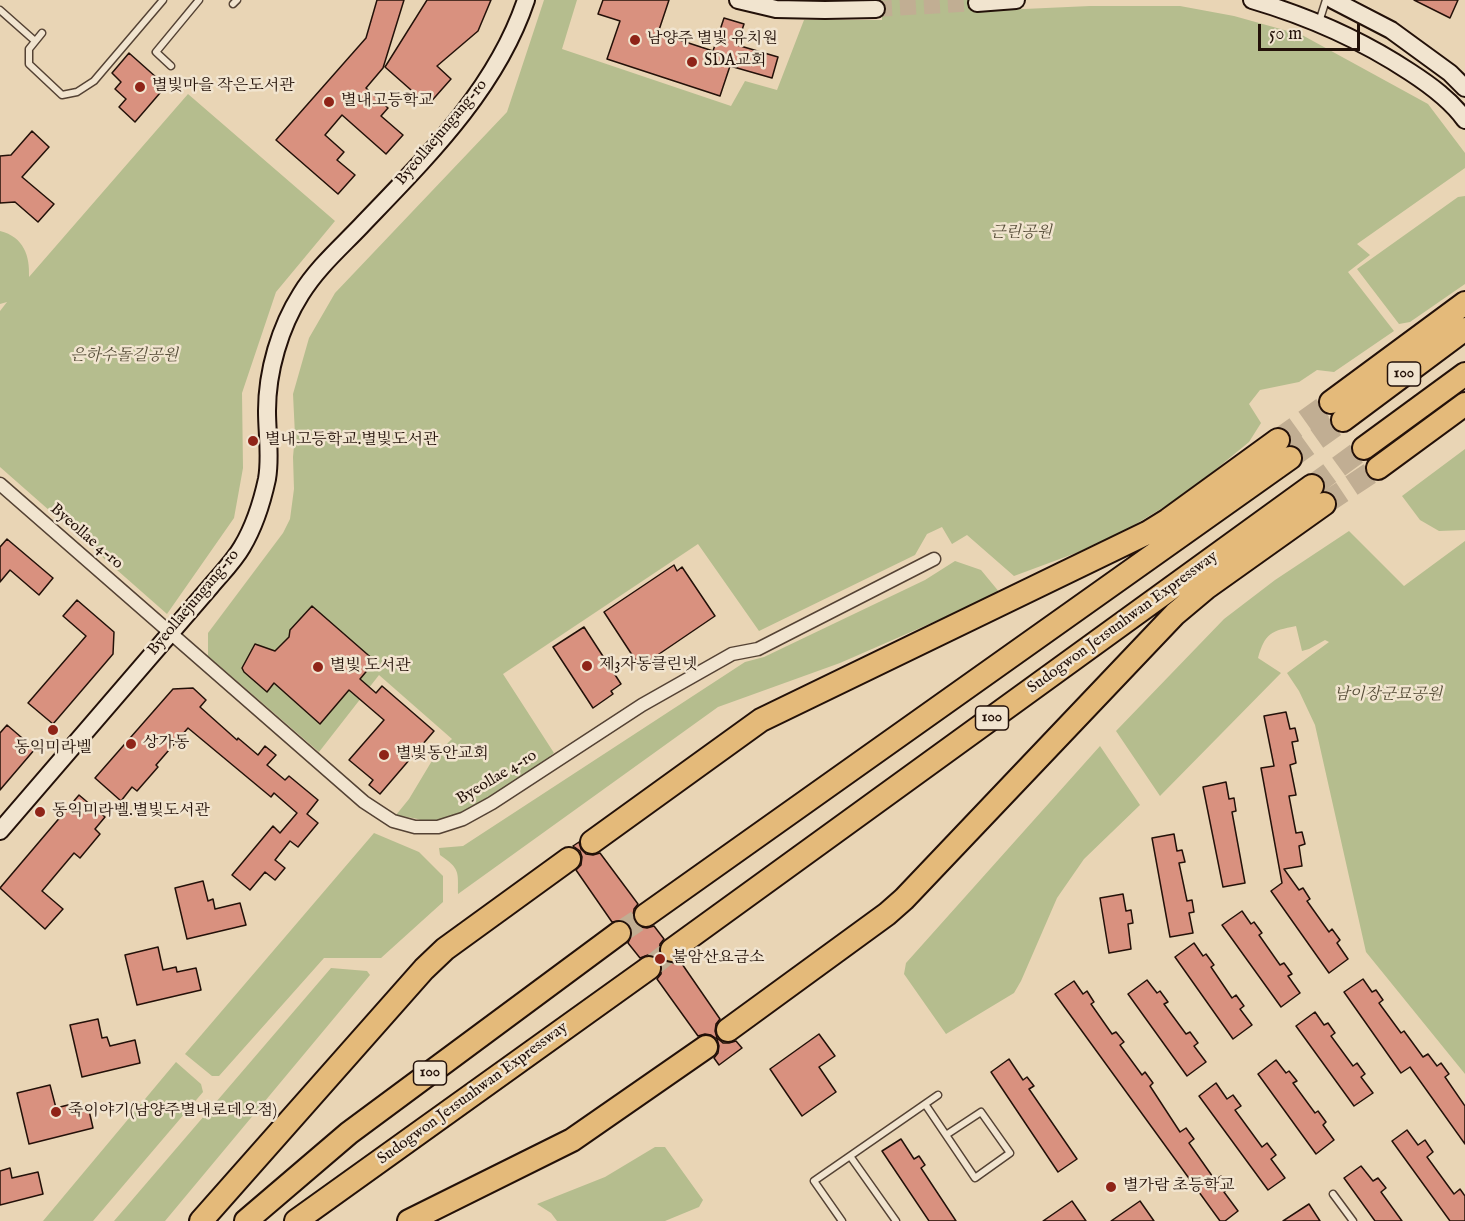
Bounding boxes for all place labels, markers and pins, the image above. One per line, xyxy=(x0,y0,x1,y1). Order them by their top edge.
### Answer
place label: 남양주 별빛 유치원 xyxy=(647,30,778,50)
marker: 남양주 별빛 유치원 xyxy=(628,33,642,47)
place label: SDA교회 xyxy=(704,52,766,72)
marker: SDA교회 xyxy=(685,55,699,69)
place label: 별빛마을 작은도서관 xyxy=(152,77,295,97)
marker: 별빛마을 작은도서관 xyxy=(133,80,147,94)
place label: 별내고등학교 xyxy=(341,92,434,112)
marker: 별내고등학교 xyxy=(322,95,336,109)
place label: 별내고등학교.별빛도서관 xyxy=(265,431,438,451)
marker: 별내고등학교.별빛도서관 xyxy=(246,434,260,448)
place label: 제3자동클린넷 xyxy=(599,656,698,676)
place label: 별빛 도서관 xyxy=(330,657,411,677)
marker: 제3자동클린넷 xyxy=(580,659,594,673)
marker: 별빛 도서관 xyxy=(311,660,325,674)
marker: 동익미라벨 xyxy=(46,723,60,737)
place label: 상가동 xyxy=(143,734,189,754)
marker: 상가동 xyxy=(124,737,138,751)
place label: 동익미라벨 xyxy=(14,739,92,759)
place label: 별빛동안교회 xyxy=(396,745,489,765)
marker: 별빛동안교회 xyxy=(377,748,391,762)
place label: 동익미라벨.별빛도서관 xyxy=(52,802,210,822)
marker: 동익미라벨.별빛도서관 xyxy=(33,805,47,819)
place label: 불암산요금소 xyxy=(672,949,765,969)
marker: 불암산요금소 xyxy=(653,952,667,966)
place label: 죽이야기(남양주별내로데오점) xyxy=(68,1102,277,1122)
marker: 죽이야기(남양주별내로데오점) xyxy=(49,1105,63,1119)
place label: 별가람 초등학교 xyxy=(1123,1177,1235,1197)
marker: 별가람 초등학교 xyxy=(1104,1180,1118,1194)

